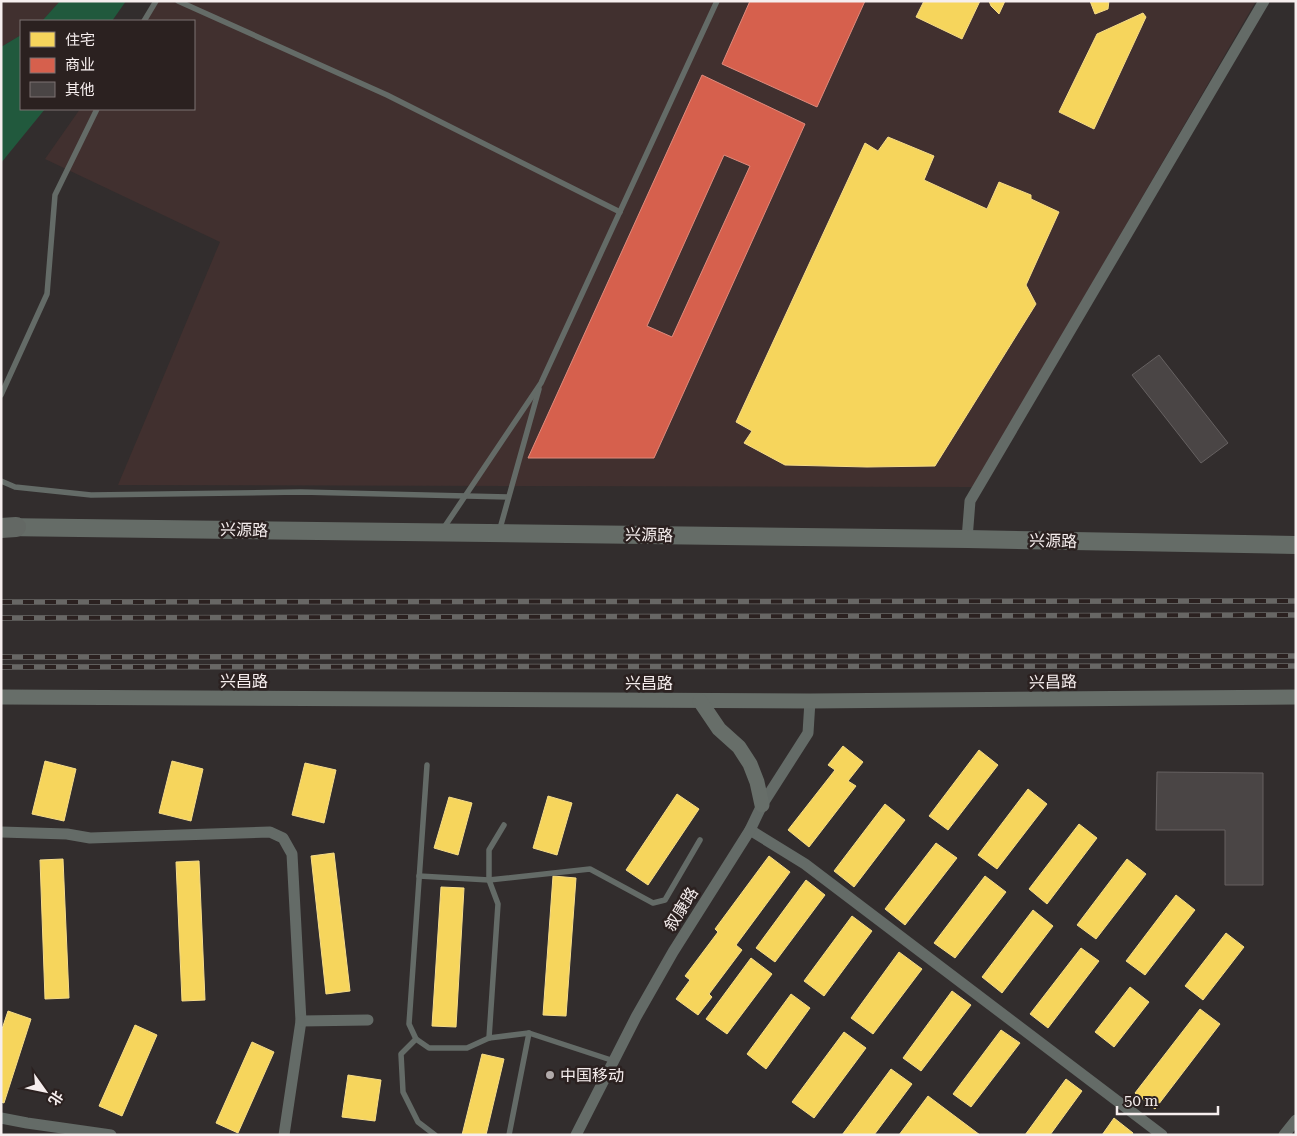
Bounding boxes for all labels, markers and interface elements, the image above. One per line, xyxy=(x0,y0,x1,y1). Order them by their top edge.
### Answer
legend xyxy=(20,20,195,110)
text: 住宅 xyxy=(65,31,95,49)
text: 商业 xyxy=(65,56,95,74)
text: 其他 xyxy=(65,81,95,99)
street label: 兴源路 xyxy=(220,520,268,540)
street label: 兴源路 xyxy=(625,525,673,545)
street label: 兴源路 xyxy=(1029,531,1077,551)
street label: 兴昌路 xyxy=(220,672,268,691)
street label: 兴昌路 xyxy=(1029,672,1077,692)
street label: 兴昌路 xyxy=(625,674,673,693)
street label: 叙康路 xyxy=(660,884,702,934)
north arrow xyxy=(20,1066,70,1116)
place label: 中国移动 xyxy=(560,1066,624,1085)
marker: 中国移动 xyxy=(544,1069,556,1081)
scale bar xyxy=(1117,1084,1218,1116)
text: 北 xyxy=(45,1088,66,1108)
text: 50 m xyxy=(1124,1092,1159,1110)

